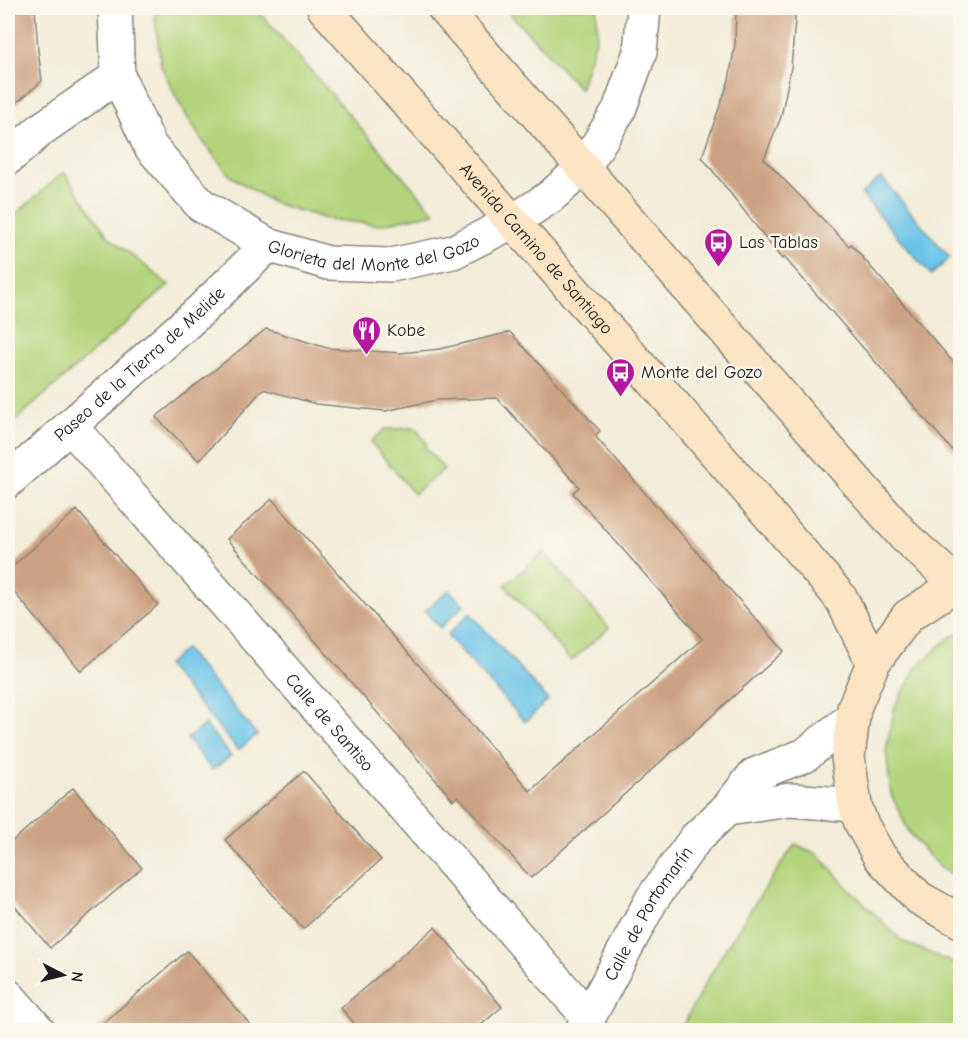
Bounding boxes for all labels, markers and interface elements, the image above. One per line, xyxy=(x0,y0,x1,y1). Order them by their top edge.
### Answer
street label: Avenida Camino de Santiago xyxy=(455,158,618,339)
street label: Glorieta del Monte del Gozo xyxy=(265,225,481,251)
bus stop icon: Las Tablas xyxy=(702,226,734,268)
text: Glorieta del Monte del Gozo xyxy=(266,230,483,276)
place label: Las Tablas xyxy=(739,232,818,253)
street label: Paseo de la Tierra de Melide xyxy=(50,282,229,446)
restaurant icon: Kobe xyxy=(350,314,382,356)
place label: Kobe xyxy=(387,320,425,341)
bus stop icon: Monte del Gozo xyxy=(604,356,636,398)
place label: Monte del Gozo xyxy=(641,362,763,383)
street label: Calle de Santiso xyxy=(281,669,378,776)
street label: Calle de Portomarín xyxy=(600,842,697,984)
north arrow xyxy=(33,945,93,1005)
text: N xyxy=(67,970,86,983)

